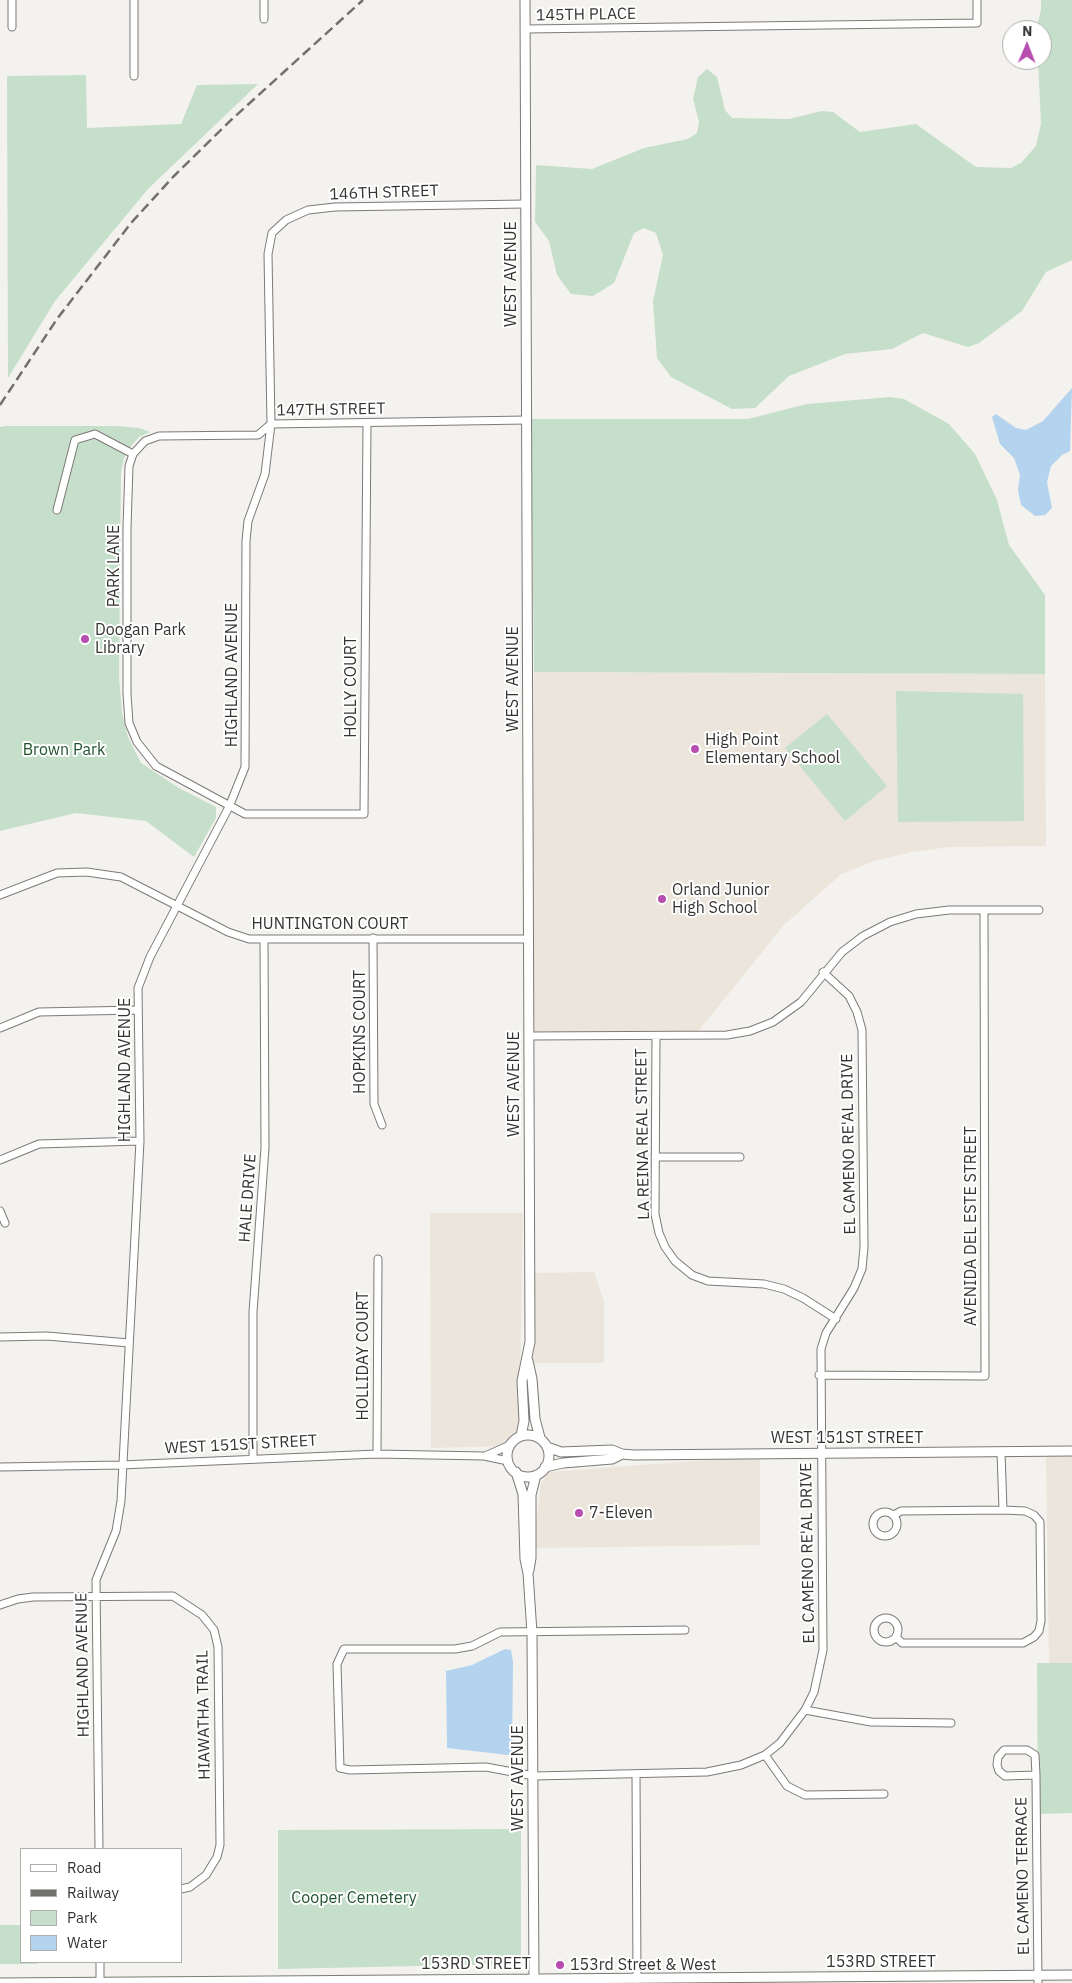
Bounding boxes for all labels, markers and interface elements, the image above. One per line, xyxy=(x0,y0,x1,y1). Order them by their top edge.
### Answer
street label: 145TH PLACE xyxy=(536,5,636,25)
north arrow xyxy=(1002,20,1052,70)
text: N xyxy=(1022,22,1032,40)
street label: 146TH STREET xyxy=(329,181,439,205)
street label: WEST AVENUE xyxy=(501,221,521,327)
street label: 147TH STREET xyxy=(276,399,386,421)
street label: PARK LANE xyxy=(104,525,124,607)
street label: HIGHLAND AVENUE xyxy=(222,603,242,747)
place label: Doogan Park Library xyxy=(95,620,186,658)
street label: WEST AVENUE xyxy=(503,626,523,732)
marker: Doogan Park Library xyxy=(79,633,91,645)
street label: HOLLY COURT xyxy=(341,636,361,738)
place label: High Point Elementary School xyxy=(705,730,840,768)
park label: Brown Park xyxy=(23,740,105,760)
marker: High Point Elementary School xyxy=(689,743,701,755)
place label: Orland Junior High School xyxy=(672,880,769,918)
marker: Orland Junior High School xyxy=(656,893,668,905)
street label: HUNTINGTON COURT xyxy=(252,914,408,934)
street label: HOPKINS COURT xyxy=(350,970,370,1094)
street label: HIGHLAND AVENUE xyxy=(115,998,135,1142)
street label: WEST AVENUE xyxy=(504,1031,524,1137)
street label: LA REINA REAL STREET xyxy=(632,1048,654,1220)
street label: EL CAMENO RE'AL DRIVE xyxy=(838,1053,860,1235)
street label: AVENIDA DEL ESTE STREET xyxy=(961,1126,981,1326)
street label: HALE DRIVE xyxy=(235,1153,261,1243)
street label: HOLLIDAY COURT xyxy=(353,1291,373,1421)
street label: WEST 151ST STREET xyxy=(771,1428,923,1448)
street label: WEST 151ST STREET xyxy=(164,1431,318,1459)
street label: EL CAMENO RE'AL DRIVE xyxy=(797,1462,819,1644)
place label: 7-Eleven xyxy=(589,1503,653,1523)
marker: 7-Eleven xyxy=(573,1507,585,1519)
street label: HIGHLAND AVENUE xyxy=(72,1592,94,1738)
street label: HIAWATHA TRAIL xyxy=(193,1650,215,1780)
street label: WEST AVENUE xyxy=(508,1725,528,1831)
street label: EL CAMENO TERRACE xyxy=(1012,1797,1034,1955)
legend xyxy=(20,1848,182,1963)
text: Road xyxy=(67,1858,102,1877)
text: Railway xyxy=(67,1883,119,1902)
park label: Cooper Cemetery xyxy=(291,1888,417,1908)
text: Park xyxy=(67,1908,97,1927)
text: Water xyxy=(67,1933,107,1952)
street label: 153RD STREET xyxy=(826,1952,936,1972)
street label: 153RD STREET xyxy=(421,1954,531,1974)
place label: 153rd Street & West xyxy=(570,1955,716,1975)
marker: 153rd Street & West xyxy=(554,1959,566,1971)

